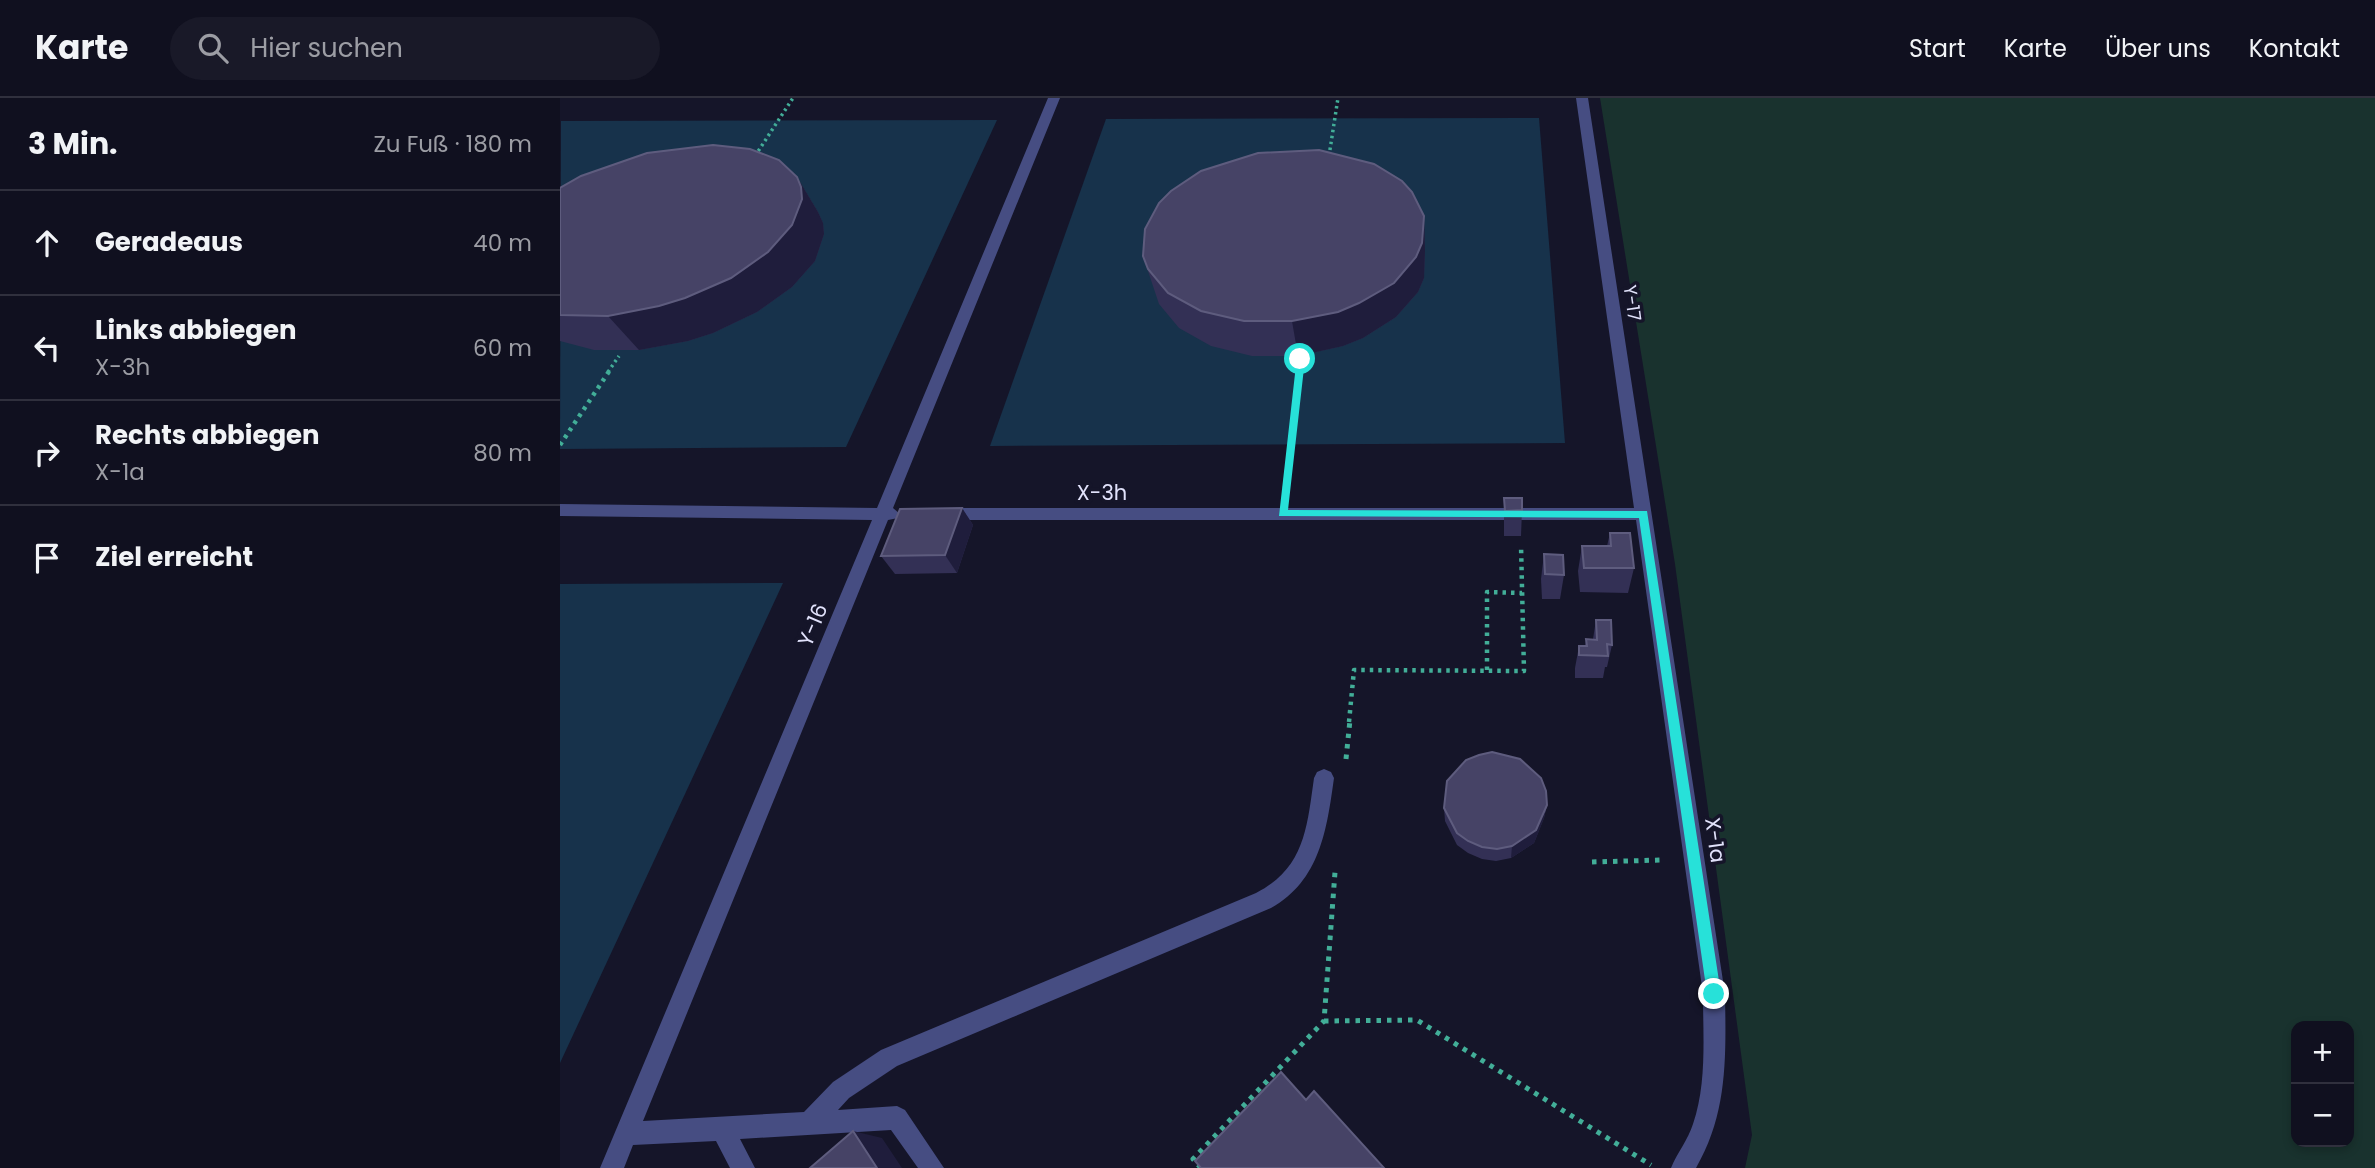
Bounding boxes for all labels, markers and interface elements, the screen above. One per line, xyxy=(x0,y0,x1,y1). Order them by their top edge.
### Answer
search box xyxy=(170,17,660,80)
text: Karte xyxy=(35,24,128,71)
icon: search xyxy=(194,29,232,67)
text: Hier suchen xyxy=(250,30,403,66)
text: Start xyxy=(1909,32,1966,65)
text: Karte xyxy=(2004,32,2067,65)
text: Über uns xyxy=(2105,32,2211,65)
text: Kontakt xyxy=(2249,32,2340,65)
text: 3 Min. xyxy=(28,122,118,165)
text: Zu Fuß · 180 m xyxy=(373,128,532,160)
icon: ahead xyxy=(28,224,66,262)
text: Geradeaus xyxy=(95,224,243,260)
text: 40 m xyxy=(473,227,532,259)
street label: Y-17 xyxy=(1618,283,1647,323)
text: Links abbiegen xyxy=(95,312,297,348)
icon: left xyxy=(28,329,66,367)
text: 60 m xyxy=(473,332,532,364)
route start xyxy=(1284,343,1315,374)
text: X-3h xyxy=(95,351,150,383)
text: Rechts abbiegen xyxy=(95,417,320,453)
icon: right xyxy=(28,434,66,472)
text: 80 m xyxy=(473,437,532,469)
text: X-1a xyxy=(95,456,145,488)
street label: X-3h xyxy=(1077,478,1127,507)
icon: arrive xyxy=(28,539,66,577)
text: Ziel erreicht xyxy=(95,539,253,575)
street label: Y-16 xyxy=(791,599,834,651)
street label: X-1a xyxy=(1698,815,1733,864)
route end xyxy=(1698,978,1729,1009)
map controls xyxy=(2291,1021,2354,1147)
button: + xyxy=(2291,1021,2354,1084)
button: − xyxy=(2291,1084,2354,1147)

